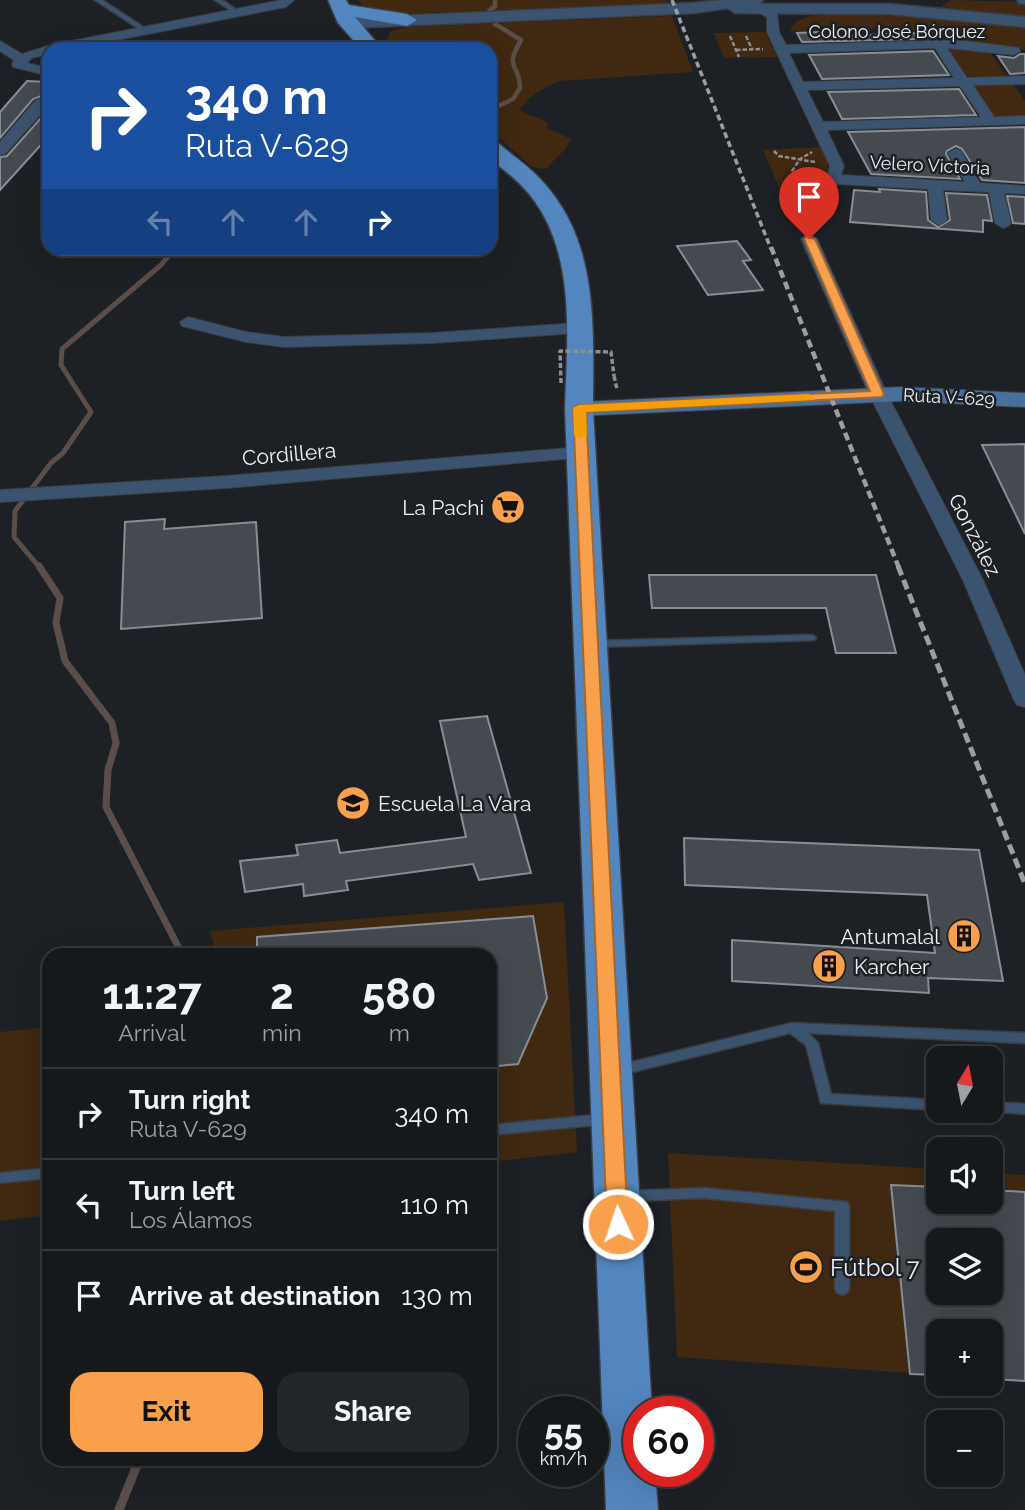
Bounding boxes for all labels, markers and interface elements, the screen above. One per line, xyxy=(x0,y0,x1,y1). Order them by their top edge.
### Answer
street label: Colono José Bórquez xyxy=(809,21,986,42)
text: 340 m xyxy=(185,68,328,125)
icon: right xyxy=(70,70,161,161)
text: Ruta V-629 xyxy=(185,127,349,164)
street label: Velero Victoria xyxy=(869,151,991,179)
pin xyxy=(779,167,839,239)
icon: arrive xyxy=(790,178,828,216)
icon: left xyxy=(141,203,179,241)
icon: ahead xyxy=(214,203,252,241)
icon: ahead xyxy=(287,203,325,241)
icon: right xyxy=(360,203,398,241)
street label: Ruta V-629 xyxy=(902,384,996,410)
street label: Cordillera xyxy=(241,437,337,471)
supermarket icon: La Pachi xyxy=(489,488,527,526)
street label: González xyxy=(943,489,1007,581)
place label: La Pachi xyxy=(402,495,484,520)
school or university icon: Escuela La Vara xyxy=(334,784,372,822)
place label: Escuela La Vara xyxy=(378,791,531,816)
building icon: Antumalal xyxy=(945,917,983,955)
place label: Antumalal xyxy=(841,924,940,949)
building icon: Karcher xyxy=(810,947,848,985)
place label: Karcher xyxy=(854,954,930,979)
text: 11:27 xyxy=(102,970,202,1019)
text: 2 xyxy=(270,970,294,1019)
text: 580 xyxy=(362,970,437,1019)
text: Arrival xyxy=(118,1019,186,1046)
text: min xyxy=(262,1019,302,1046)
text: m xyxy=(389,1019,410,1046)
north arrow xyxy=(926,1046,1003,1124)
map controls xyxy=(926,1046,1003,1487)
text: Turn right xyxy=(129,1085,250,1115)
icon: right xyxy=(70,1095,108,1133)
text: 340 m xyxy=(394,1099,469,1129)
text: Ruta V-629 xyxy=(129,1115,247,1142)
button: sound xyxy=(926,1137,1003,1214)
text: Turn left xyxy=(129,1176,235,1206)
icon: left xyxy=(70,1186,108,1224)
position arrow xyxy=(581,1187,655,1261)
text: 110 m xyxy=(400,1190,469,1220)
text: Los Álamos xyxy=(129,1206,252,1233)
button: layers xyxy=(926,1228,1003,1305)
sports icon: Fútbol 7 xyxy=(787,1248,825,1286)
place label: Fútbol 7 xyxy=(830,1253,920,1282)
icon: arrive xyxy=(70,1277,108,1315)
text: Arrive at destination xyxy=(129,1281,380,1311)
text: 130 m xyxy=(401,1281,473,1311)
button: + xyxy=(926,1319,1003,1396)
button: Exit xyxy=(70,1372,263,1452)
button: Share xyxy=(277,1372,469,1452)
speed limit sign: 60 xyxy=(623,1396,714,1487)
button: − xyxy=(926,1410,1003,1487)
text: 55 xyxy=(544,1412,583,1453)
text: km/h xyxy=(540,1448,587,1469)

